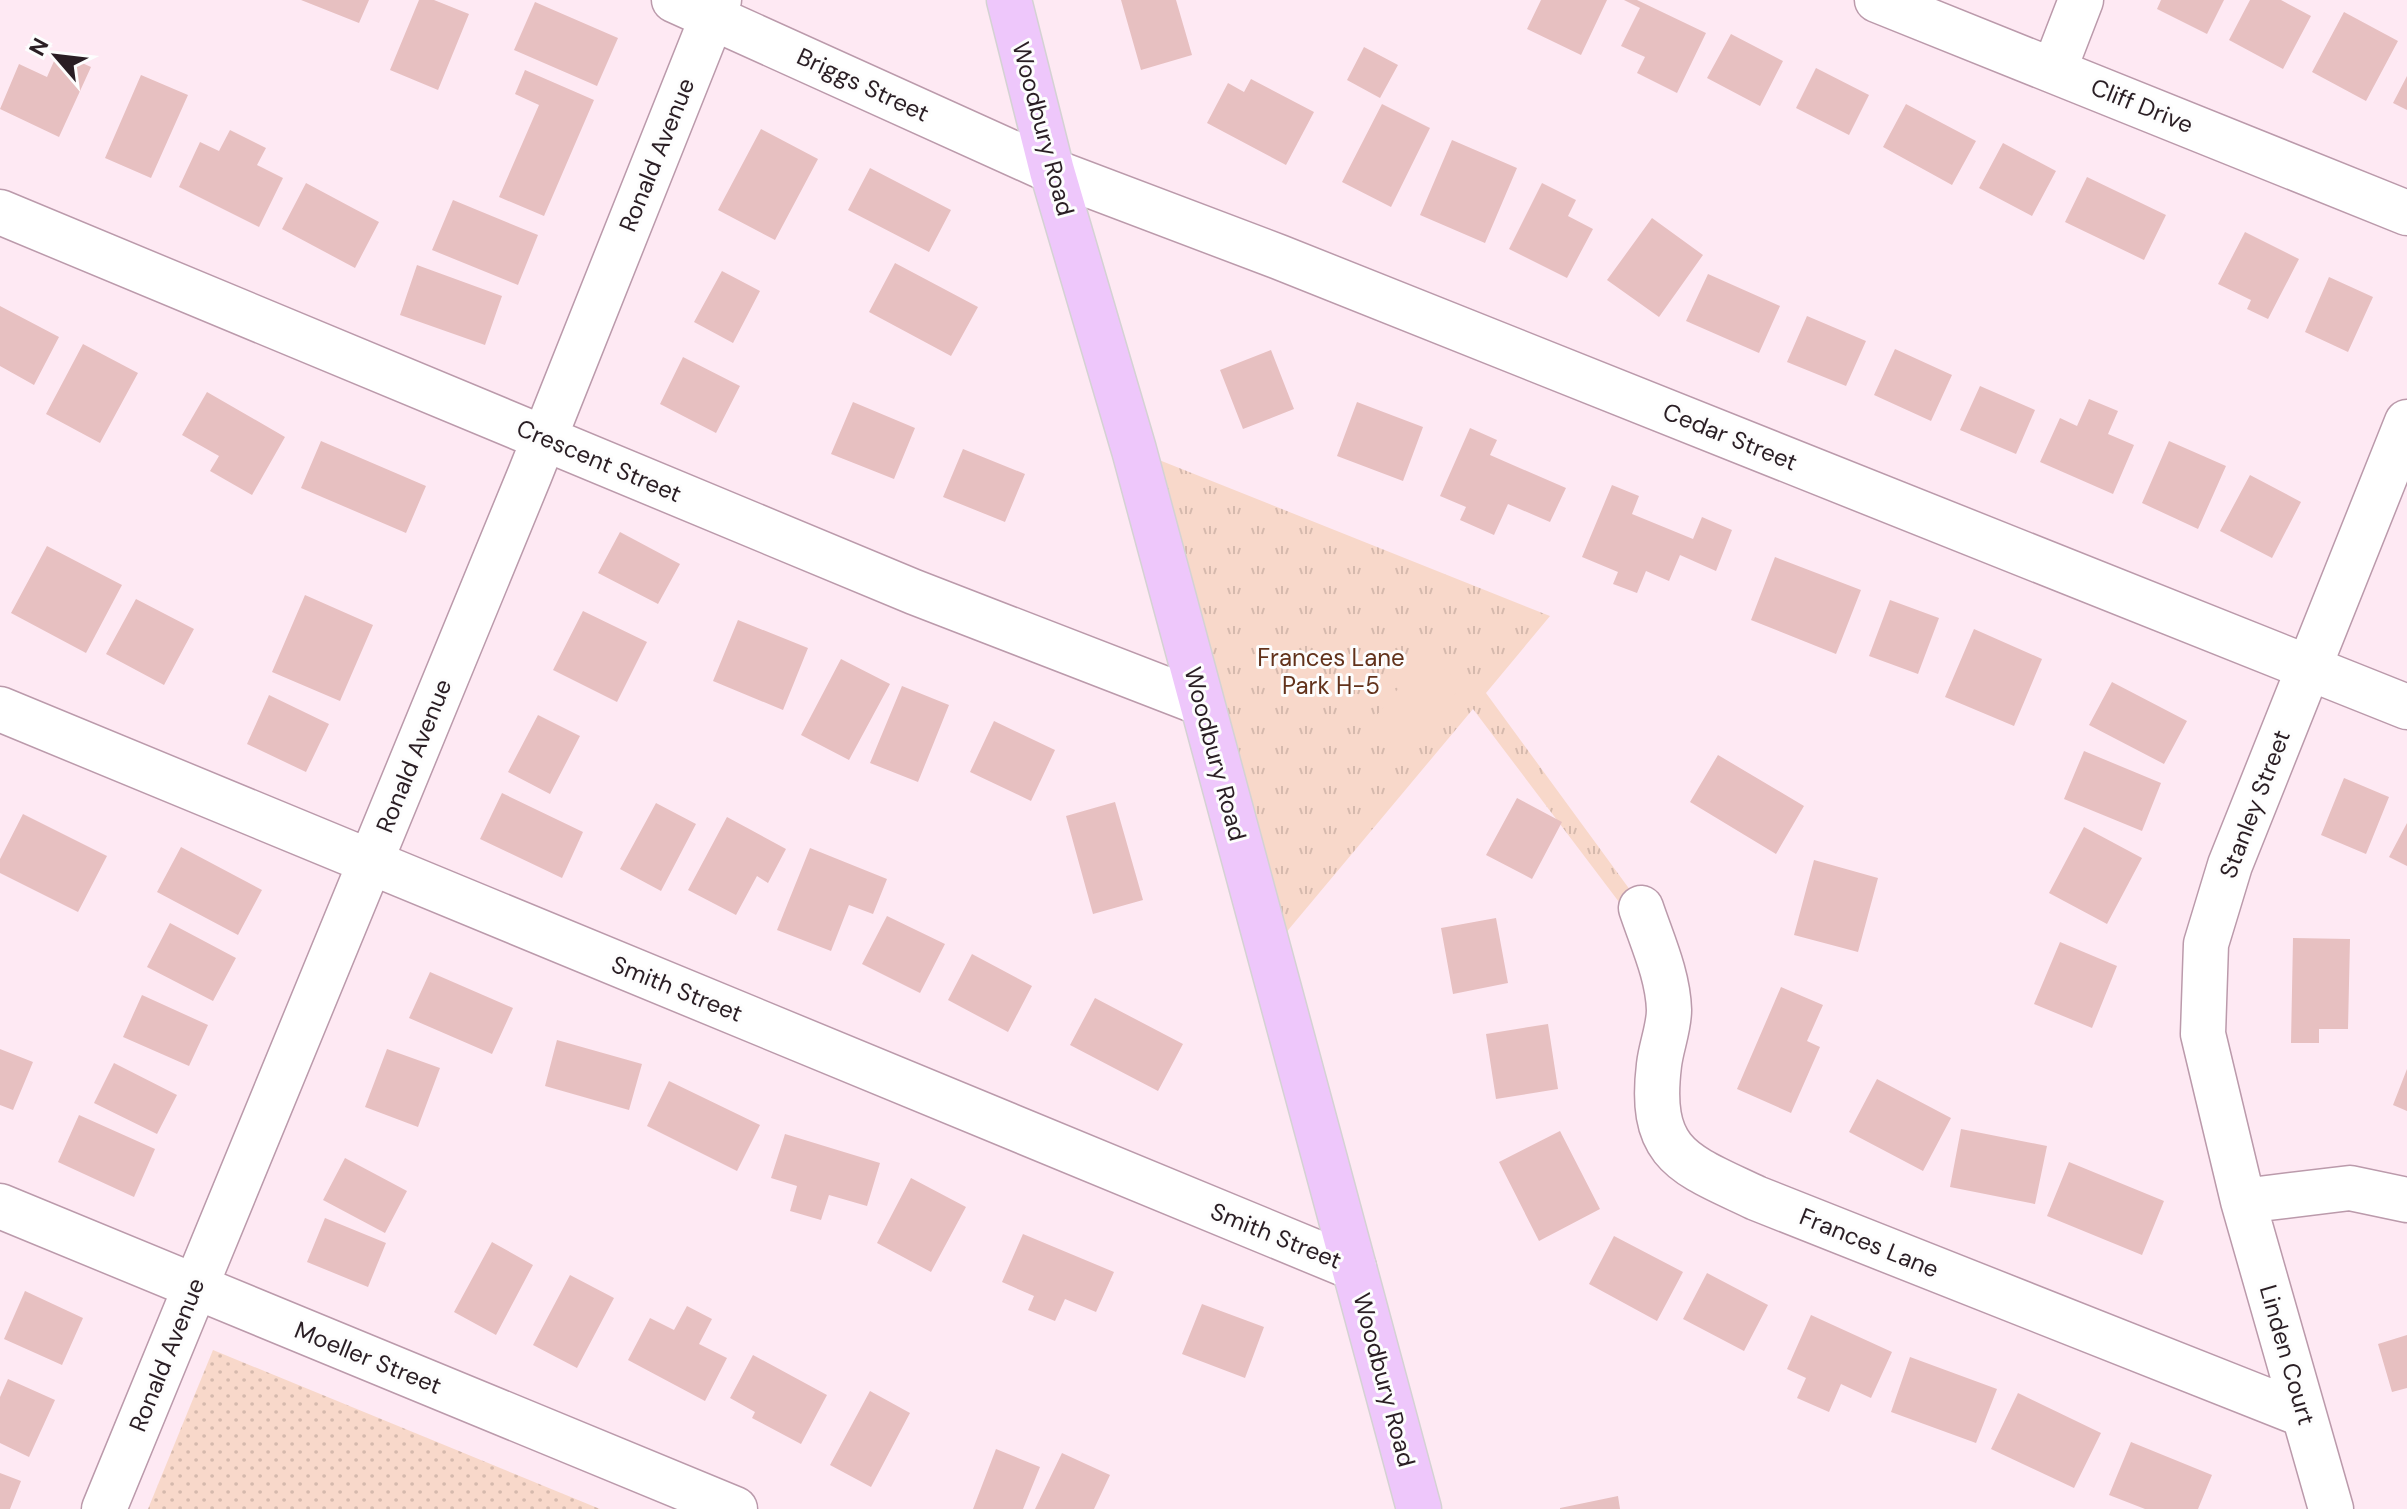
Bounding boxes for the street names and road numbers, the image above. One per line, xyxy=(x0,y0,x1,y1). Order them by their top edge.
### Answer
street label: Woodbury Road xyxy=(1005,39,1082,219)
street label: Briggs Street xyxy=(792,40,934,129)
street label: Cliff Drive xyxy=(2086,71,2198,140)
street label: Ronald Avenue xyxy=(612,73,701,236)
street label: Cedar Street xyxy=(1658,396,1802,478)
street label: Crescent Street xyxy=(512,412,686,509)
street label: Woodbury Road xyxy=(1177,664,1254,844)
street label: Ronald Avenue xyxy=(369,674,458,837)
street label: Stanley Street xyxy=(2212,725,2297,882)
street label: Smith Street xyxy=(607,948,747,1029)
street label: Smith Street xyxy=(1206,1195,1346,1276)
street label: Frances Lane xyxy=(1795,1201,1943,1285)
street label: Ronald Avenue xyxy=(122,1273,211,1436)
street label: Linden Court xyxy=(2253,1281,2322,1429)
street label: Woodbury Road xyxy=(1346,1290,1423,1470)
street label: Moeller Street xyxy=(290,1314,446,1401)

